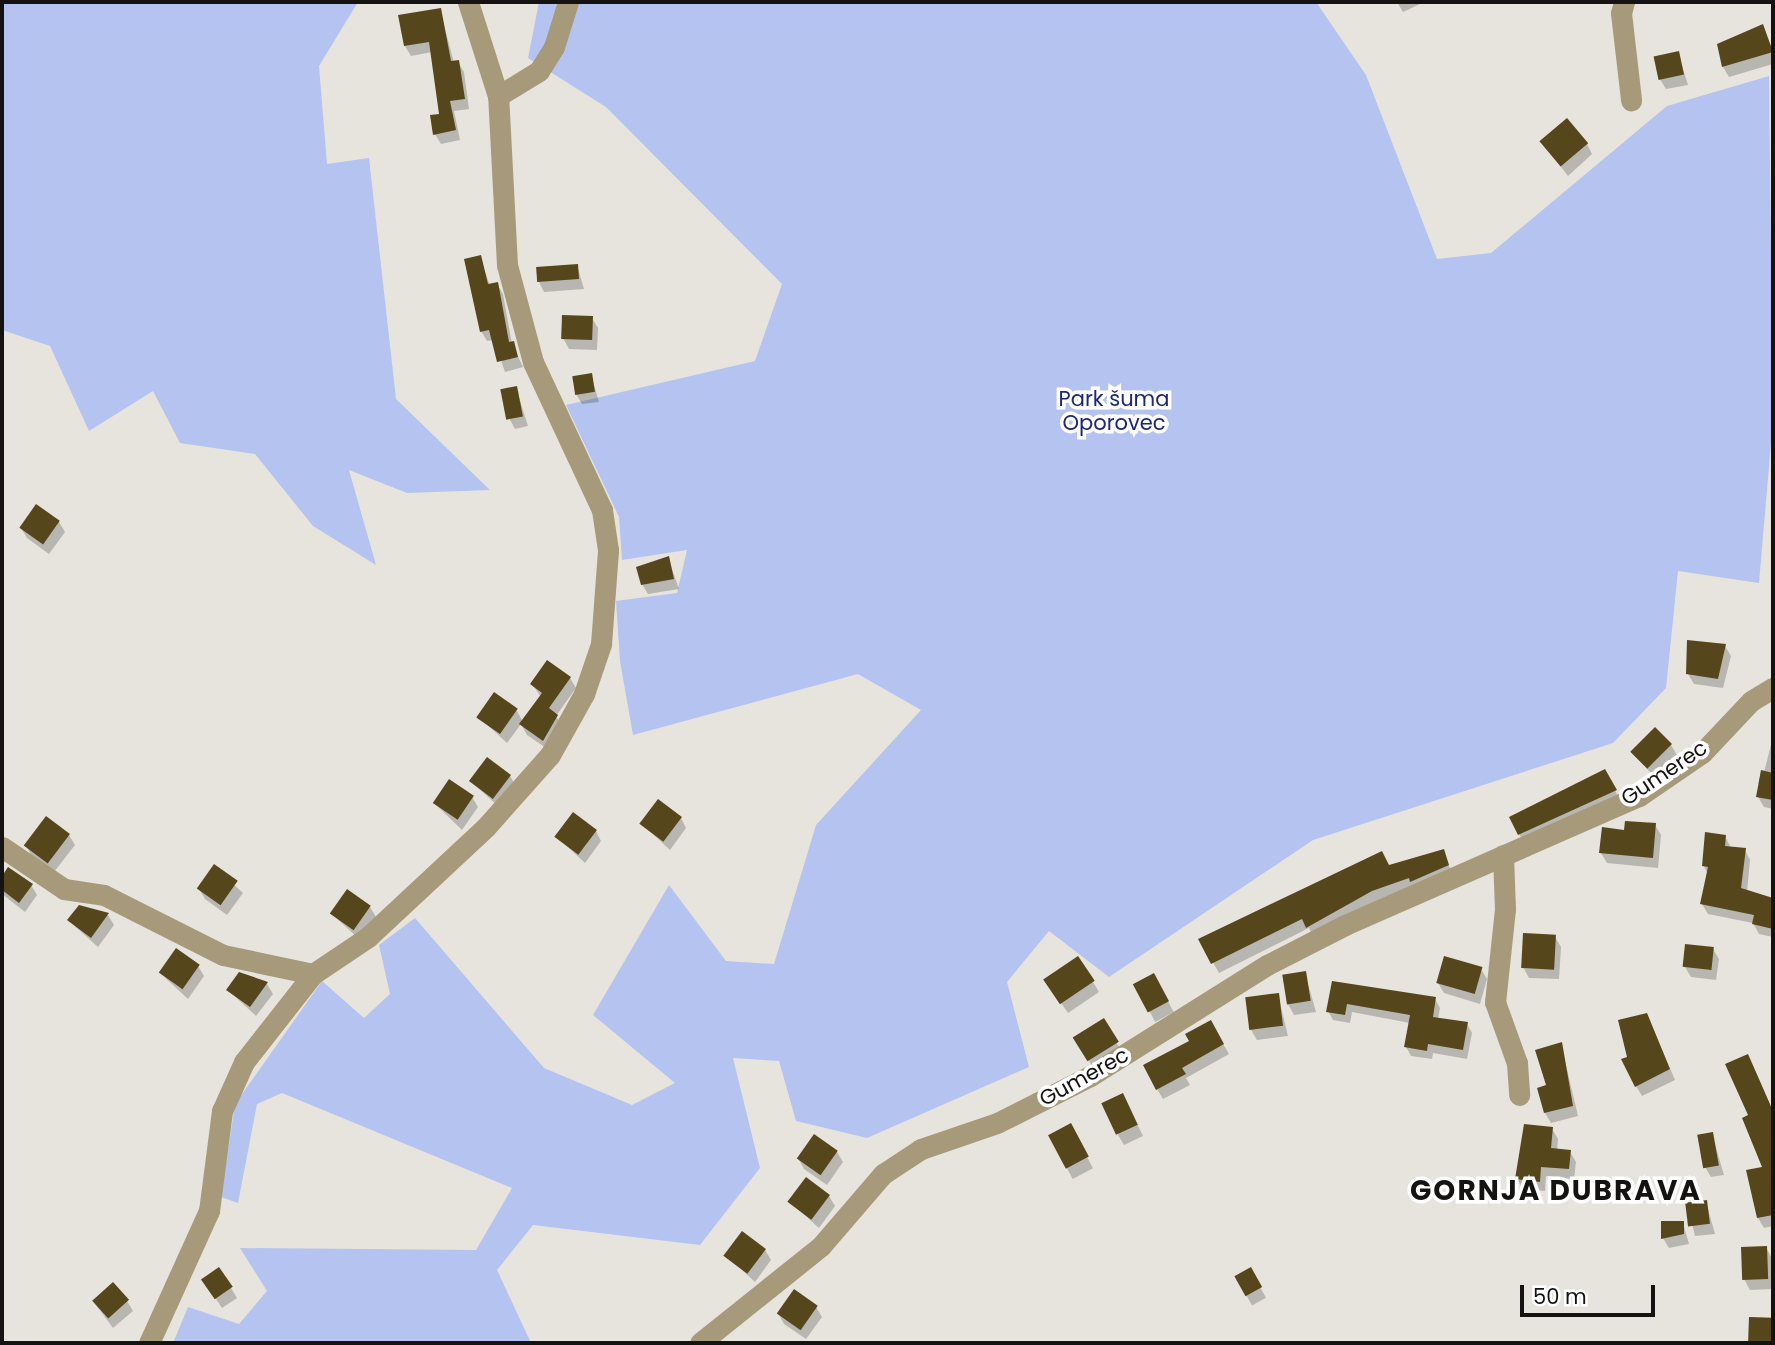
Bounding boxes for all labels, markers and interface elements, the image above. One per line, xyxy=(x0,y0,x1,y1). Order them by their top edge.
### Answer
park label: Park šuma Oporovec xyxy=(1059,386,1169,436)
street label: Gumerec xyxy=(1616,735,1712,811)
street label: Gumerec xyxy=(1035,1042,1133,1112)
district label: GORNJA DUBRAVA xyxy=(1412,1174,1700,1208)
scale bar xyxy=(1523,1272,1658,1316)
text: 50 m xyxy=(1533,1282,1587,1311)

